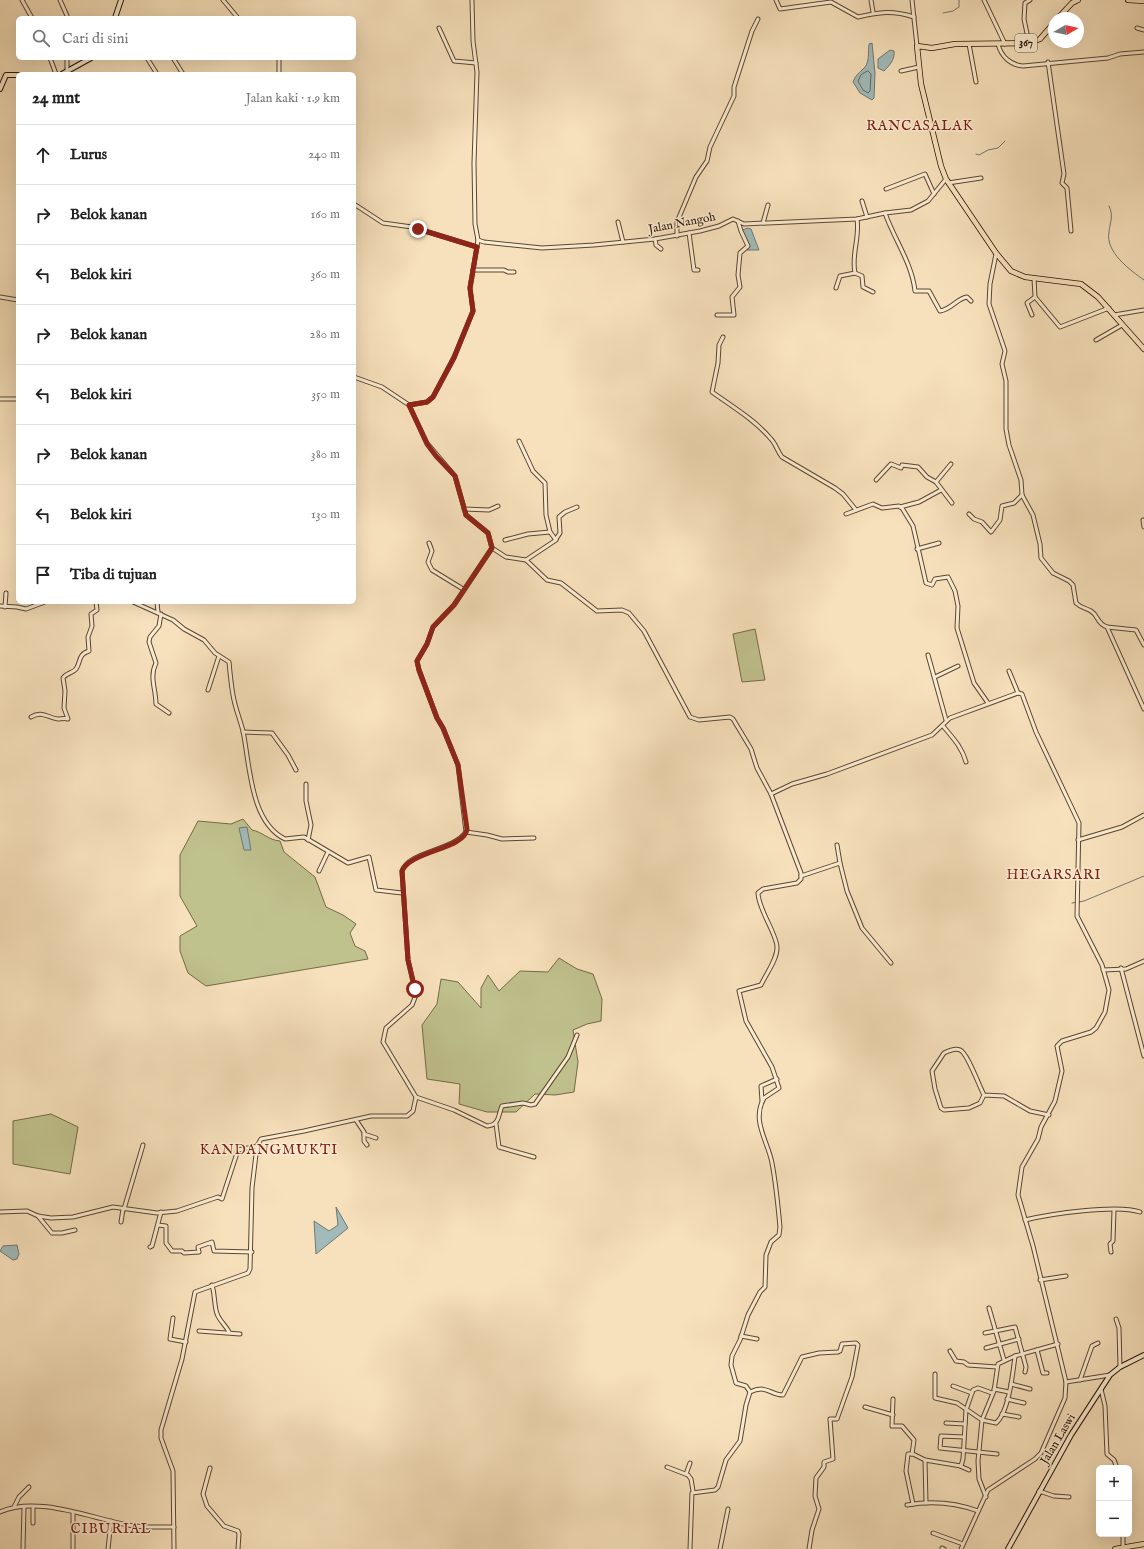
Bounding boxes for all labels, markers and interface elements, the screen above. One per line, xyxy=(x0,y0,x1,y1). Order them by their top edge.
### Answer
north arrow xyxy=(1048,12,1084,48)
search box xyxy=(16,16,356,60)
icon: search xyxy=(30,27,52,49)
text: Cari di sini xyxy=(62,29,129,48)
road number: 367 xyxy=(1015,34,1037,52)
text: 24 mnt xyxy=(32,88,80,109)
text: Jalan kaki · 1.9 km xyxy=(246,90,340,107)
district label: RANCASALAK xyxy=(866,117,974,135)
icon: ahead xyxy=(32,144,54,166)
text: Lurus xyxy=(70,145,107,164)
text: 240 m xyxy=(308,146,340,163)
icon: right xyxy=(32,204,54,226)
text: Belok kanan xyxy=(70,205,147,224)
text: 160 m xyxy=(310,206,340,223)
street label: Jalan Nangoh xyxy=(645,209,718,238)
route end xyxy=(409,220,427,238)
icon: left xyxy=(32,264,54,286)
text: Belok kiri xyxy=(70,265,132,284)
text: 360 m xyxy=(310,266,340,283)
icon: right xyxy=(32,324,54,346)
text: Belok kanan xyxy=(70,325,147,344)
text: 280 m xyxy=(310,326,340,343)
icon: left xyxy=(32,384,54,406)
text: Belok kiri xyxy=(70,385,132,404)
text: 350 m xyxy=(311,386,340,403)
icon: right xyxy=(32,444,54,466)
text: Belok kanan xyxy=(70,445,147,464)
text: 380 m xyxy=(311,446,340,463)
icon: left xyxy=(32,504,54,526)
text: Belok kiri xyxy=(70,505,132,524)
text: 130 m xyxy=(311,506,340,523)
icon: arrive xyxy=(32,564,54,586)
text: Tiba di tujuan xyxy=(70,565,157,584)
district label: HEGARSARI xyxy=(1006,866,1102,884)
route start xyxy=(406,980,424,998)
district label: KANDANGMUKTI xyxy=(200,1141,338,1159)
street label: Jalan Laswi xyxy=(1036,1411,1080,1469)
map controls xyxy=(1096,1465,1132,1537)
button: + xyxy=(1096,1465,1132,1501)
button: − xyxy=(1096,1501,1132,1537)
district label: CIBURIAL xyxy=(71,1520,151,1538)

